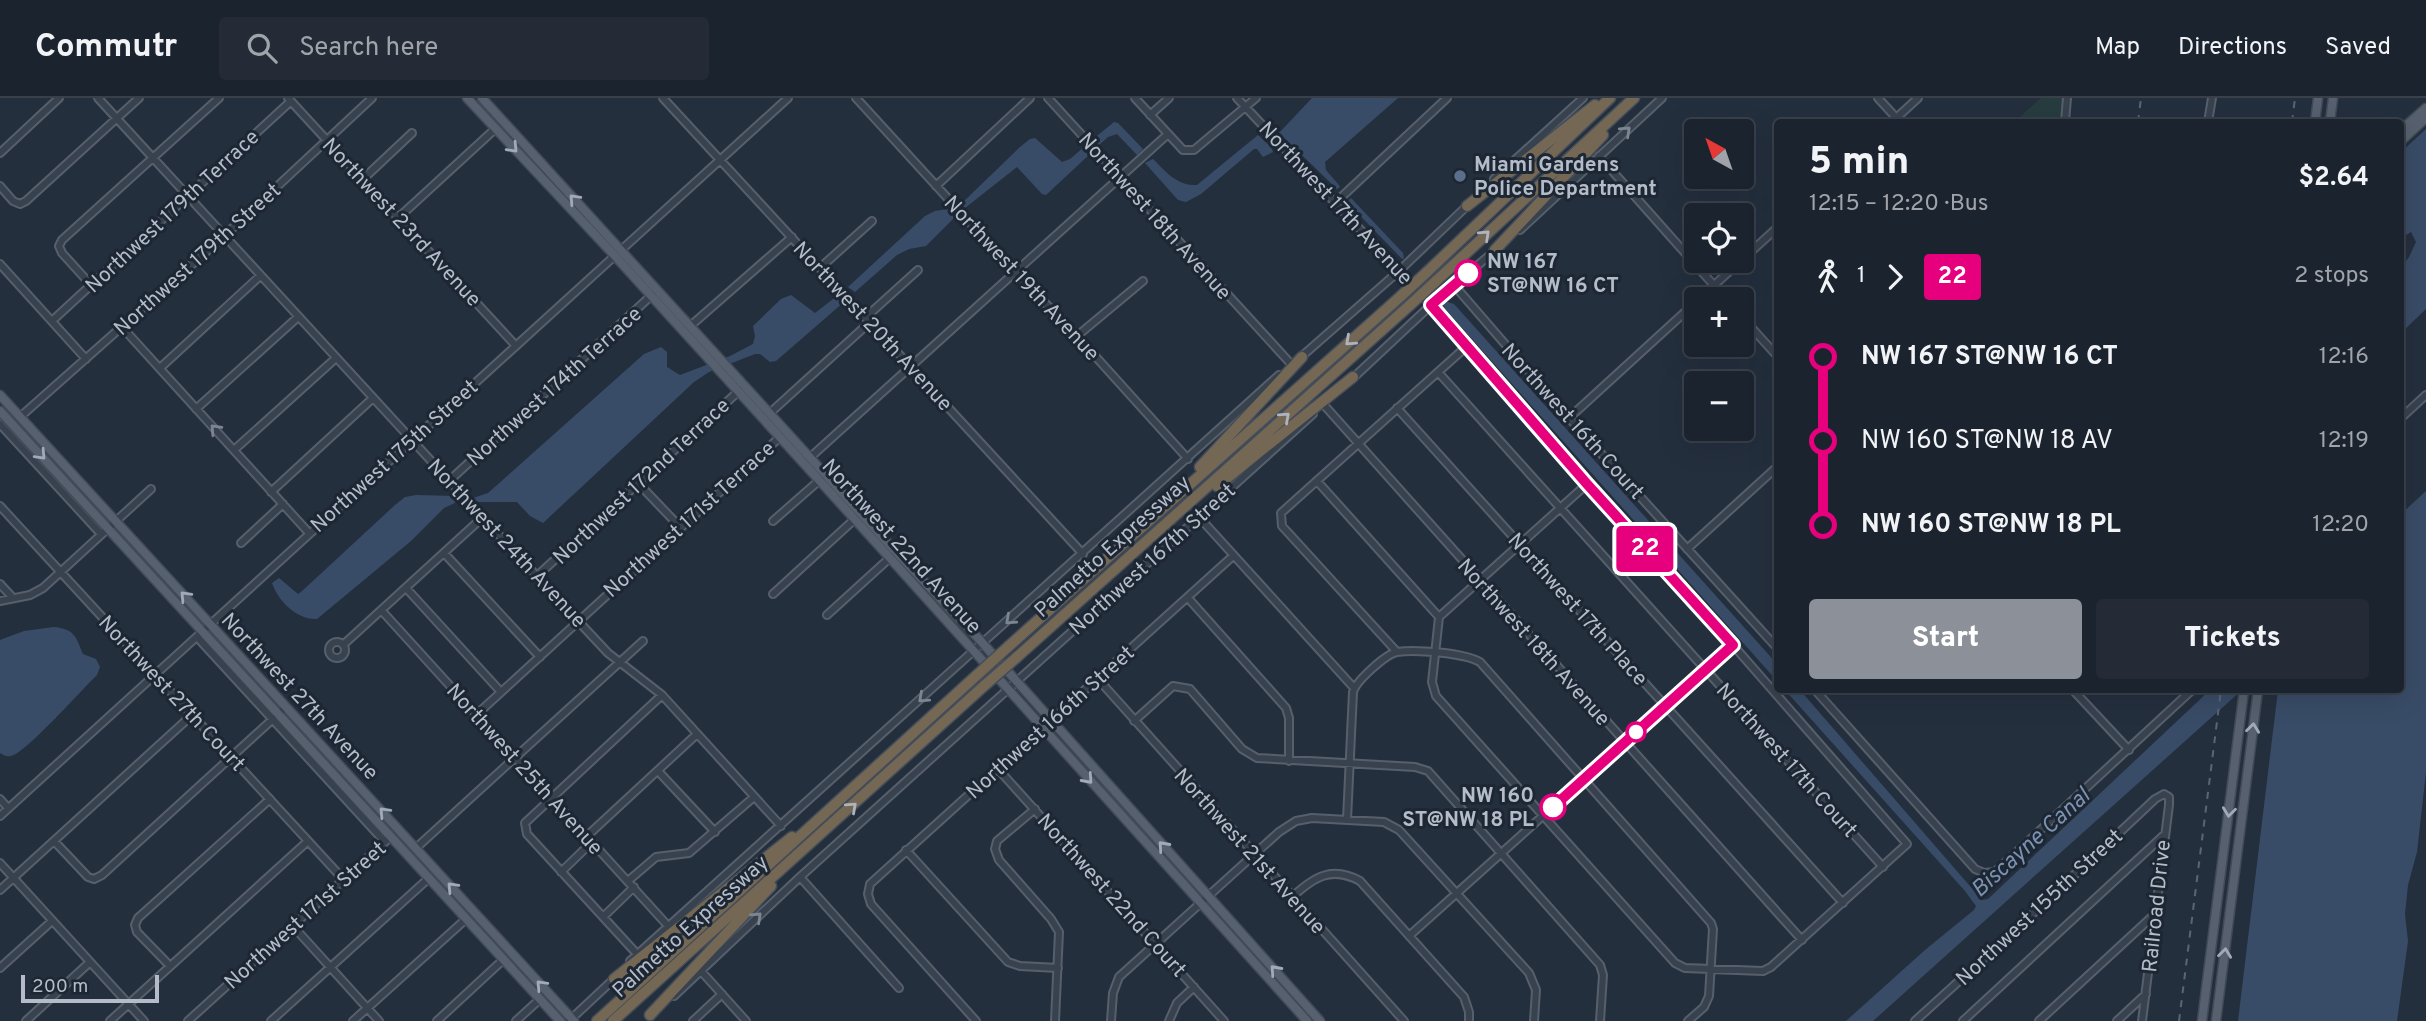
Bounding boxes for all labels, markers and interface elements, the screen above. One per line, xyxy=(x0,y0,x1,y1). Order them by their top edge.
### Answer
search box xyxy=(219,17,709,80)
text: Commutr xyxy=(35,27,177,69)
icon: search xyxy=(243,29,281,67)
text: Search here xyxy=(299,32,438,65)
text: Map xyxy=(2095,33,2140,63)
text: Directions xyxy=(2178,33,2287,63)
text: Saved xyxy=(2325,33,2391,63)
street label: Northwest 17th Avenue xyxy=(1252,116,1418,292)
north arrow xyxy=(1684,119,1754,189)
map controls xyxy=(1684,119,1754,441)
street label: Northwest 179th Terrace xyxy=(80,124,266,300)
one-way arrow xyxy=(1618,127,1631,139)
street label: Northwest 18th Avenue xyxy=(1071,128,1236,306)
street label: Northwest 23rd Avenue xyxy=(315,133,486,313)
text: 5 min xyxy=(1809,139,1909,188)
one-way arrow xyxy=(504,140,517,153)
place label: Miami Gardens Police Department xyxy=(1474,152,1657,203)
text: $2.64 xyxy=(2298,162,2369,195)
marker: Miami Gardens Police Department xyxy=(1452,168,1468,184)
street label: Northwest 179th Street xyxy=(109,178,287,342)
text: 12:15 – 12:20 · Bus xyxy=(1809,190,1989,219)
street label: Northwest 19th Avenue xyxy=(937,191,1105,367)
one-way arrow xyxy=(570,194,582,207)
button: locate xyxy=(1684,203,1754,273)
one-way arrow xyxy=(1477,231,1490,244)
street label: Northwest 20th Avenue xyxy=(786,236,958,418)
place label: NW 167 ST@NW 16 CT xyxy=(1487,249,1619,300)
icon: walk xyxy=(1809,258,1847,296)
icon: forward xyxy=(1876,258,1914,296)
marker: NW 167 ST@NW 16 CT xyxy=(1455,260,1481,286)
text: 1 xyxy=(1857,262,1866,291)
text: 22 xyxy=(1938,262,1967,292)
text: 2 stops xyxy=(2294,262,2369,291)
button: + xyxy=(1684,287,1754,357)
street label: Northwest 174th Terrace xyxy=(462,301,648,473)
one-way arrow xyxy=(1345,333,1358,345)
street label: Northwest 16th Court xyxy=(1495,338,1649,506)
text: NW 167 ST@NW 16 CT xyxy=(1861,341,2118,374)
text: 12:16 xyxy=(2319,343,2369,372)
button: − xyxy=(1684,371,1754,441)
street label: Northwest 175th Street xyxy=(306,375,484,540)
street label: Northwest 172nd Terrace xyxy=(548,393,736,571)
one-way arrow xyxy=(1277,413,1290,425)
one-way arrow xyxy=(211,424,223,437)
text: NW 160 ST@NW 18 AV xyxy=(1861,425,2113,458)
text: 12:19 xyxy=(2319,427,2369,456)
street label: Northwest 171st Terrace xyxy=(599,436,781,604)
one-way arrow xyxy=(33,447,45,460)
street label: Northwest 24th Avenue xyxy=(420,454,591,634)
street label: Northwest 22nd Avenue xyxy=(815,454,987,640)
street label: Palmetto Expressway xyxy=(1029,470,1197,624)
street label: Northwest 167th Street xyxy=(1064,478,1242,642)
text: NW 160 ST@NW 18 PL xyxy=(1861,509,2121,542)
text: 12:20 xyxy=(2312,511,2369,540)
line badge: 22 xyxy=(1614,526,1676,572)
street label: Northwest 17th Place xyxy=(1501,528,1653,692)
text: 22 xyxy=(1630,534,1660,564)
street label: Northwest 18th Avenue xyxy=(1450,554,1615,732)
one-way arrow xyxy=(180,591,193,604)
button: Start xyxy=(1809,599,2082,679)
button: Tickets xyxy=(2096,599,2369,679)
street label: Northwest 27th Avenue xyxy=(214,608,384,786)
street label: Northwest 27th Court xyxy=(92,610,250,778)
one-way arrow xyxy=(1005,612,1018,624)
street label: Northwest 166th Street xyxy=(961,640,1141,806)
street label: Northwest 25th Avenue xyxy=(440,678,608,862)
street label: Northwest 17th Court xyxy=(1709,678,1862,844)
one-way arrow xyxy=(918,690,931,702)
unlabelled marker xyxy=(1626,722,1646,742)
one-way arrow xyxy=(2245,722,2260,733)
street label: Northwest 21st Avenue xyxy=(1167,763,1331,941)
one-way arrow xyxy=(1080,770,1092,783)
water label: Biscayne Canal xyxy=(1966,782,2098,905)
place label: NW 160 ST@NW 18 PL xyxy=(1402,783,1534,834)
marker: NW 160 ST@NW 18 PL xyxy=(1540,794,1566,820)
one-way arrow xyxy=(844,802,857,815)
one-way arrow xyxy=(2221,806,2236,818)
one-way arrow xyxy=(379,807,392,820)
street label: Northwest 22nd Court xyxy=(1030,809,1191,983)
street label: Northwest 155th Street xyxy=(1951,824,2129,992)
street label: Northwest 171st Street xyxy=(219,836,393,996)
street label: Railroad Drive xyxy=(2137,839,2178,974)
one-way arrow xyxy=(1159,841,1171,854)
street label: Palmetto Expressway xyxy=(607,850,775,1004)
one-way arrow xyxy=(447,882,460,895)
one-way arrow xyxy=(749,913,762,926)
one-way arrow xyxy=(2217,947,2232,959)
one-way arrow xyxy=(1270,965,1283,978)
scale bar xyxy=(21,972,159,1004)
text: 200 m xyxy=(32,975,88,999)
one-way arrow xyxy=(537,980,550,993)

